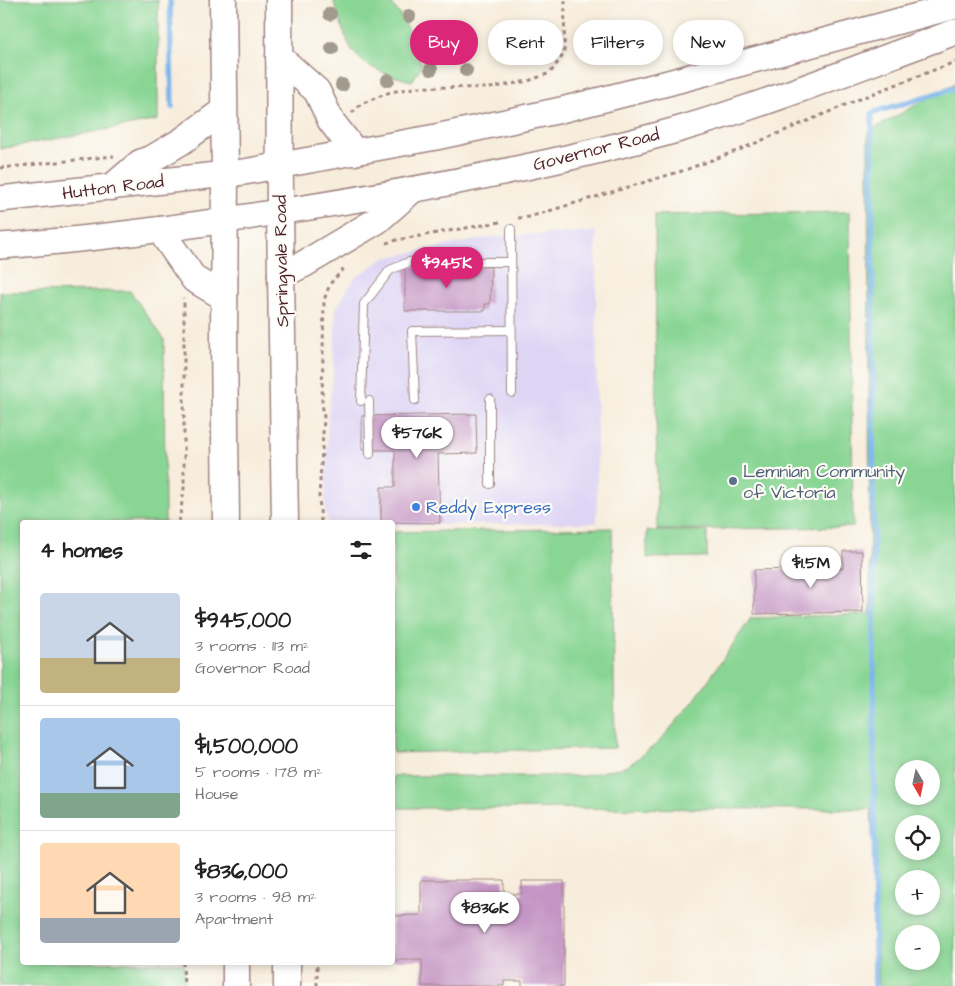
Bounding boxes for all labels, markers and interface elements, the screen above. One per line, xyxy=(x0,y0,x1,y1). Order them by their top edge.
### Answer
chip: Buy xyxy=(410,20,478,65)
chip: Rent xyxy=(488,20,563,65)
chip: Filters xyxy=(573,20,663,65)
chip: New xyxy=(673,20,744,65)
street label: Governor Road xyxy=(530,122,662,177)
street label: Hutton Road xyxy=(61,169,165,206)
street label: Springvale Road xyxy=(268,195,296,327)
pin: $945K xyxy=(412,246,482,289)
text: $945K xyxy=(422,252,472,274)
pin: $576K xyxy=(382,416,452,459)
text: $576K xyxy=(392,422,442,444)
place label: Lemnian Community of Victoria xyxy=(743,459,905,505)
marker: Lemnian Community of Victoria xyxy=(727,475,739,487)
place label: Reddy Express xyxy=(426,495,551,521)
marker: Reddy Express xyxy=(410,501,422,513)
text: 4 homes xyxy=(40,536,123,565)
icon: filters xyxy=(347,536,375,564)
pin: $1.5M xyxy=(776,546,846,589)
text: $1.5M xyxy=(792,552,830,574)
text: $945,000 xyxy=(195,606,291,635)
icon: home xyxy=(80,613,140,673)
text: 3 rooms · 113 m² xyxy=(195,635,309,657)
text: Governor Road xyxy=(195,657,310,679)
text: $1,500,000 xyxy=(195,732,298,761)
icon: home xyxy=(80,738,140,798)
north arrow xyxy=(895,760,940,805)
map controls xyxy=(895,760,940,970)
text: 5 rooms · 178 m² xyxy=(195,761,322,783)
text: House xyxy=(195,783,239,805)
button: locate xyxy=(895,815,940,860)
text: $836,000 xyxy=(195,857,288,886)
icon: home xyxy=(80,863,140,923)
button: + xyxy=(895,870,940,915)
text: 3 rooms · 98 m² xyxy=(195,886,316,908)
pin: $836K xyxy=(450,892,520,934)
text: $836K xyxy=(461,897,509,919)
text: Apartment xyxy=(195,908,273,930)
button: − xyxy=(895,925,940,970)

